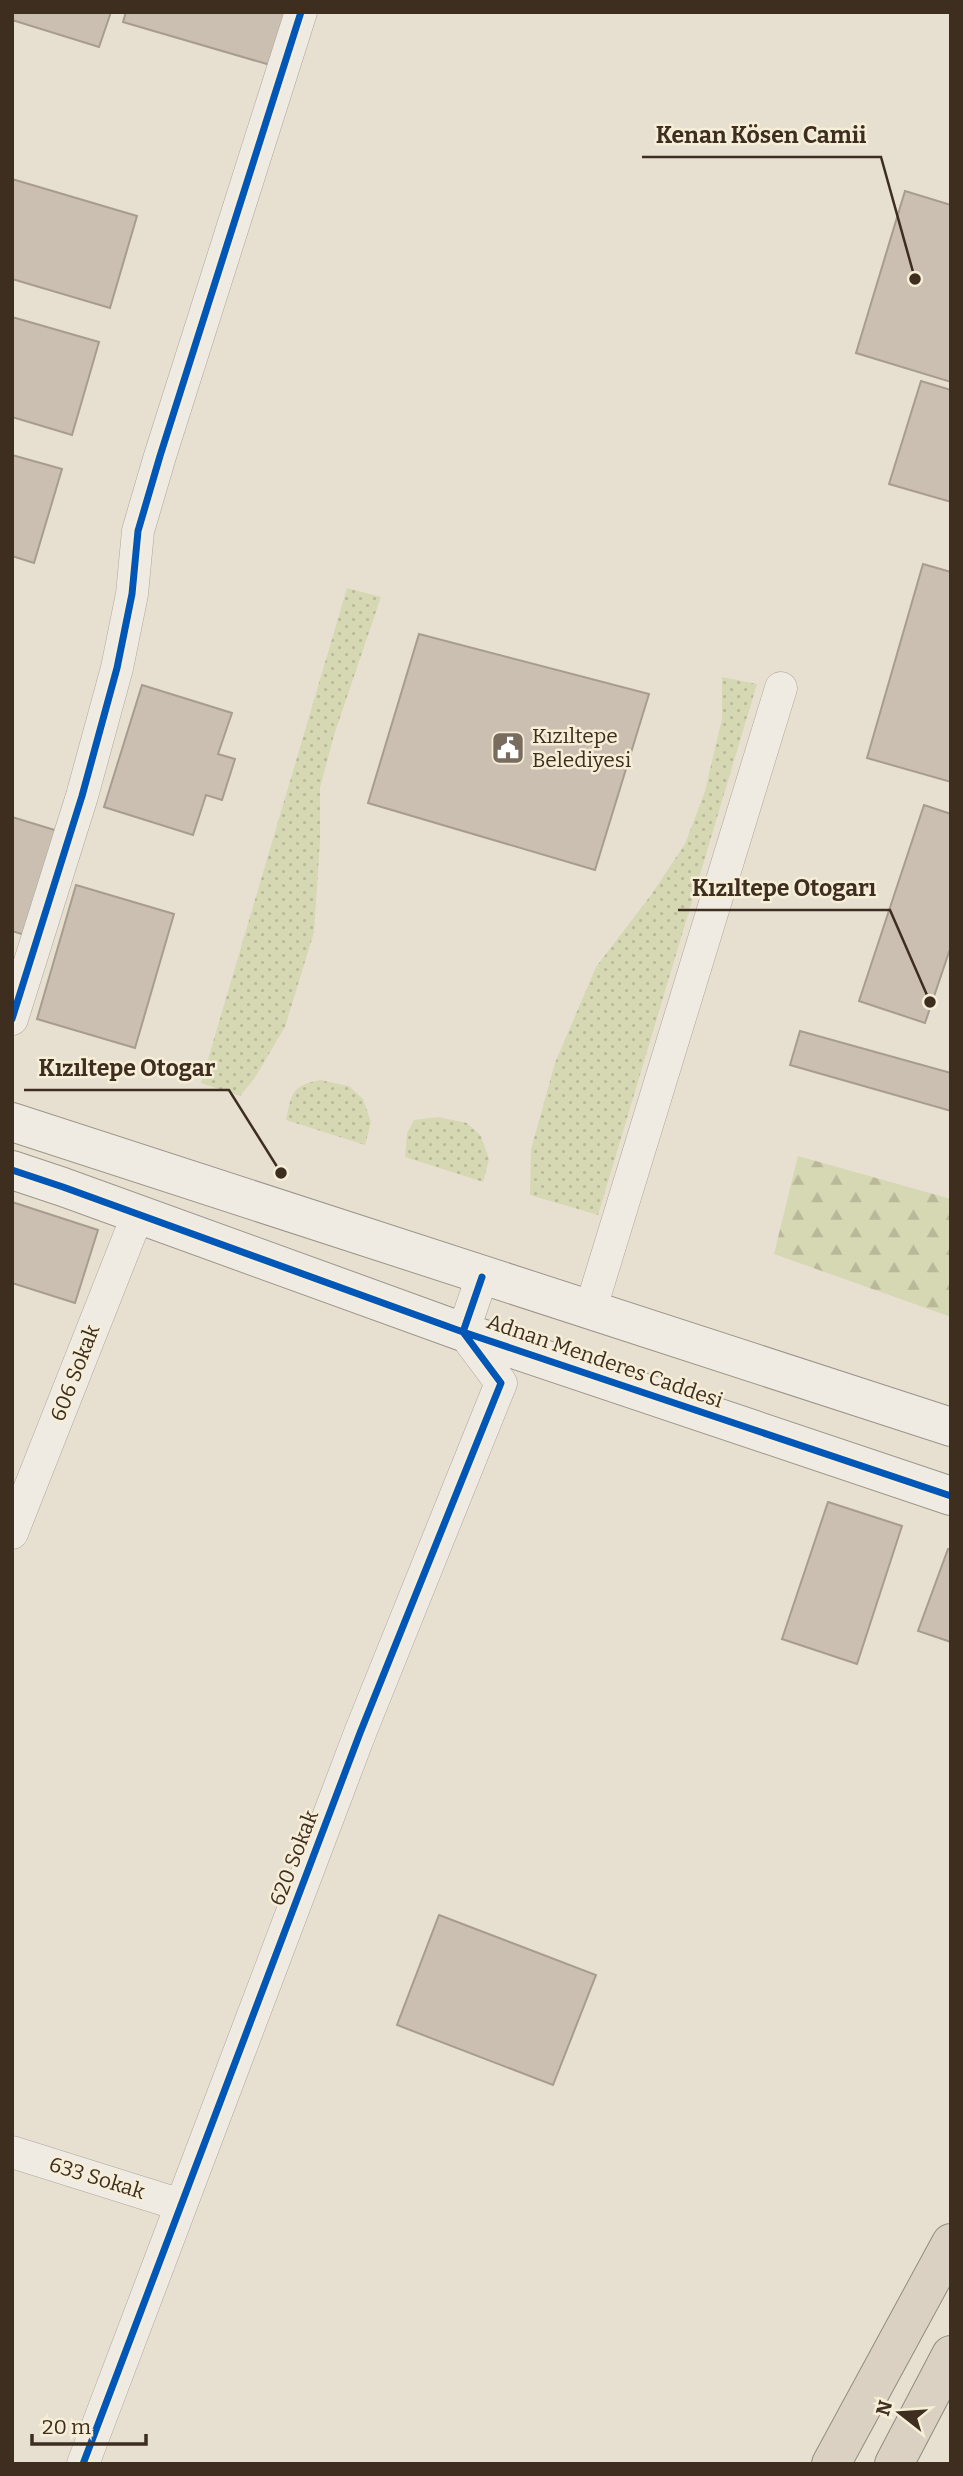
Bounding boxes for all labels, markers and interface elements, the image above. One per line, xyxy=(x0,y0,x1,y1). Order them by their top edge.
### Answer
callout: Kenan Kösen Camii xyxy=(642,113,881,157)
text: Kenan Kösen Camii xyxy=(656,121,866,149)
place label: Kızıltepe Belediyesi xyxy=(532,723,631,773)
public building icon: Kızıltepe Belediyesi xyxy=(489,729,527,767)
callout: Kızıltepe Otogarı xyxy=(678,866,890,910)
text: Kızıltepe Otogarı xyxy=(692,874,876,902)
callout: Kızıltepe Otogar xyxy=(24,1046,229,1090)
text: Kızıltepe Otogar xyxy=(39,1054,216,1082)
street label: Adnan Menderes Caddesi xyxy=(483,1308,727,1414)
street label: 606 Sokak xyxy=(45,1321,105,1425)
street label: 620 Sokak xyxy=(264,1806,324,1909)
street label: 633 Sokak xyxy=(46,2151,148,2205)
north arrow xyxy=(865,2378,935,2448)
text: N xyxy=(871,2397,897,2419)
scale bar xyxy=(32,2402,145,2446)
text: 20 m xyxy=(42,2414,91,2440)

